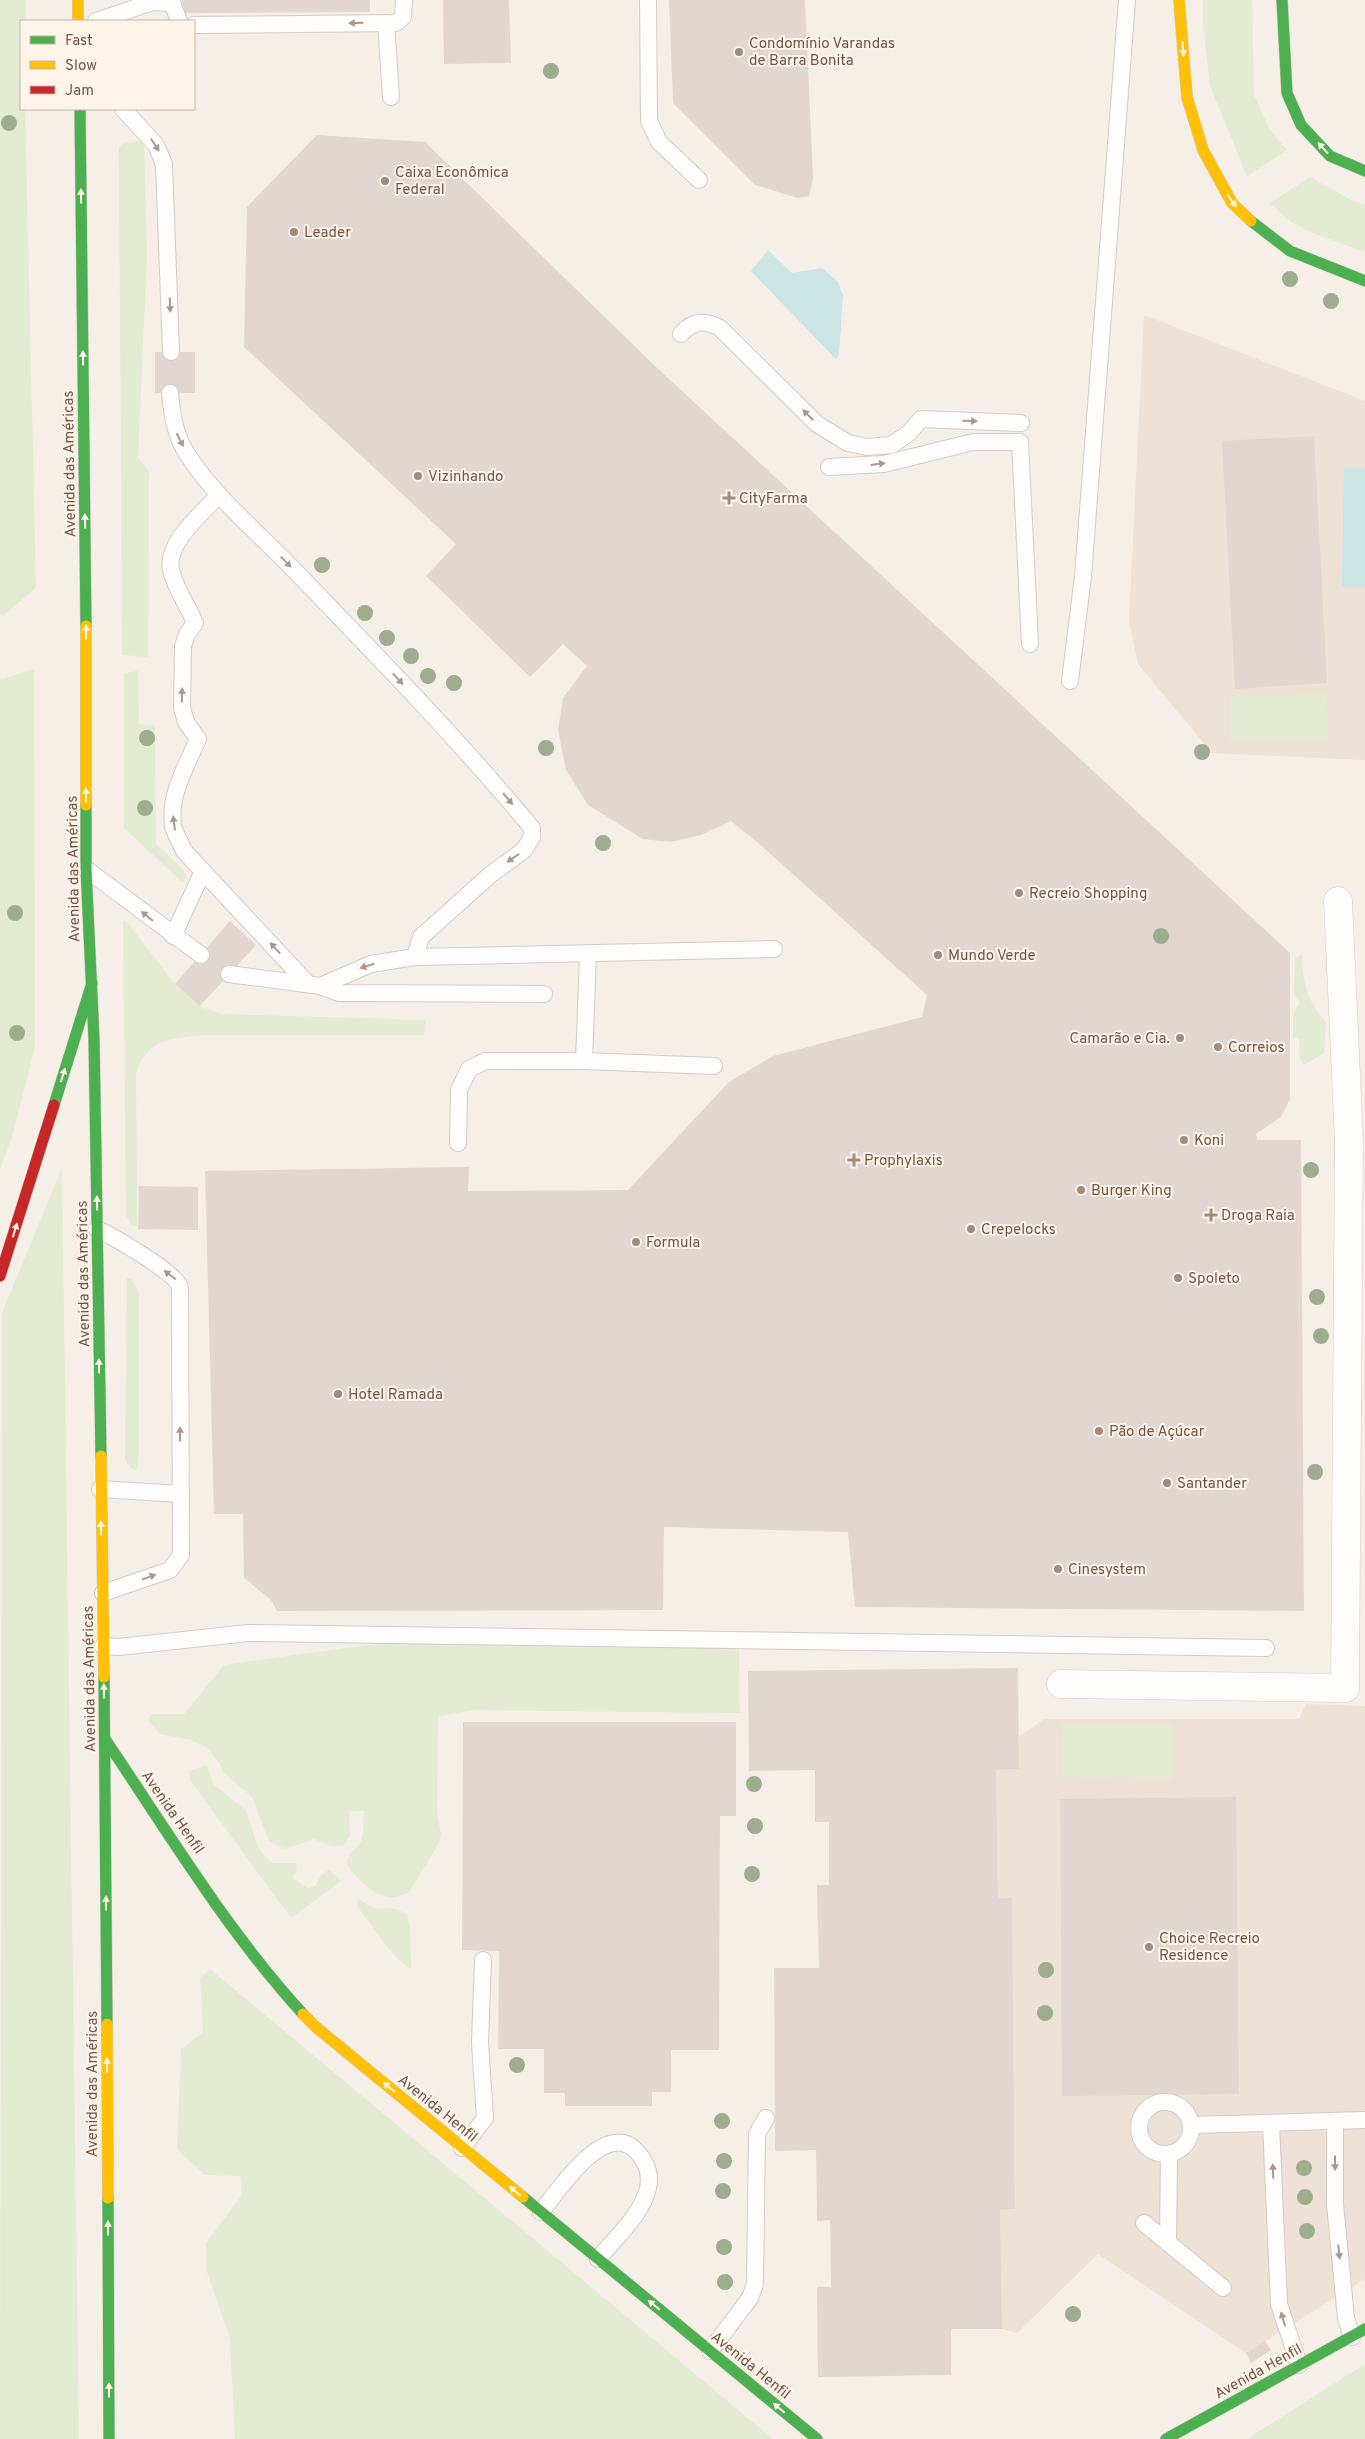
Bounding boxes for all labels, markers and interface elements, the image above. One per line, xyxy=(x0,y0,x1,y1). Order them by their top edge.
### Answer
one-way arrow xyxy=(348,19,364,27)
legend xyxy=(20,20,195,110)
text: Fast xyxy=(65,32,93,51)
place label: Condomínio Varandas de Barra Bonita xyxy=(749,35,895,71)
one-way arrow xyxy=(1179,41,1187,57)
marker: Condomínio Varandas de Barra Bonita xyxy=(733,46,745,58)
text: Slow xyxy=(65,57,97,76)
text: Jam xyxy=(65,82,94,101)
one-way arrow xyxy=(150,139,159,152)
one-way arrow xyxy=(1317,143,1329,155)
place label: Caixa Econômica Federal xyxy=(395,164,509,200)
marker: Caixa Econômica Federal xyxy=(379,175,391,187)
one-way arrow xyxy=(77,187,85,203)
one-way arrow xyxy=(1227,194,1237,208)
place label: Leader xyxy=(304,224,351,243)
marker: Leader xyxy=(288,226,300,238)
one-way arrow xyxy=(166,298,174,314)
one-way arrow xyxy=(79,350,87,366)
street label: Avenida das Américas xyxy=(60,390,81,537)
one-way arrow xyxy=(802,409,814,421)
one-way arrow xyxy=(962,417,978,425)
one-way arrow xyxy=(176,433,184,447)
one-way arrow xyxy=(870,460,886,468)
place label: Vizinhando xyxy=(428,468,504,487)
marker: Vizinhando xyxy=(412,470,424,482)
place label: CityFarma xyxy=(739,490,808,509)
marker: CityFarma xyxy=(723,492,735,504)
one-way arrow xyxy=(81,512,89,528)
one-way arrow xyxy=(280,555,292,567)
one-way arrow xyxy=(82,624,90,640)
one-way arrow xyxy=(392,673,404,685)
one-way arrow xyxy=(178,687,186,703)
one-way arrow xyxy=(82,786,90,802)
one-way arrow xyxy=(502,793,513,805)
street label: Avenida das Américas xyxy=(64,795,85,942)
one-way arrow xyxy=(170,815,178,831)
one-way arrow xyxy=(506,853,520,863)
place label: Recreio Shopping xyxy=(1029,885,1147,904)
marker: Recreio Shopping xyxy=(1013,887,1025,899)
one-way arrow xyxy=(141,911,154,922)
one-way arrow xyxy=(269,943,281,955)
place label: Mundo Verde xyxy=(948,947,1036,966)
marker: Mundo Verde xyxy=(932,949,944,961)
one-way arrow xyxy=(359,963,374,970)
place label: Camarão e Cia. xyxy=(1070,1030,1170,1049)
marker: Camarão e Cia. xyxy=(1174,1032,1186,1044)
place label: Correios xyxy=(1228,1039,1284,1058)
marker: Correios xyxy=(1212,1041,1224,1053)
one-way arrow xyxy=(60,1067,67,1082)
place label: Koni xyxy=(1194,1132,1224,1151)
marker: Koni xyxy=(1178,1134,1190,1146)
place label: Prophylaxis xyxy=(864,1152,943,1171)
marker: Prophylaxis xyxy=(848,1154,860,1166)
place label: Burger King xyxy=(1091,1182,1172,1201)
marker: Burger King xyxy=(1075,1184,1087,1196)
one-way arrow xyxy=(93,1195,101,1211)
street label: Avenida das Américas xyxy=(74,1200,95,1347)
place label: Droga Raia xyxy=(1221,1207,1295,1226)
marker: Droga Raia xyxy=(1205,1209,1217,1221)
place label: Crepelocks xyxy=(981,1221,1056,1240)
one-way arrow xyxy=(11,1222,19,1237)
marker: Crepelocks xyxy=(965,1223,977,1235)
place label: Formula xyxy=(646,1234,700,1253)
marker: Formula xyxy=(630,1236,642,1248)
one-way arrow xyxy=(164,1270,177,1281)
place label: Spoleto xyxy=(1188,1270,1240,1289)
marker: Spoleto xyxy=(1172,1272,1184,1284)
one-way arrow xyxy=(95,1357,103,1373)
place label: Hotel Ramada xyxy=(348,1386,443,1405)
marker: Hotel Ramada xyxy=(332,1388,344,1400)
place label: Pão de Açúcar xyxy=(1109,1423,1205,1442)
marker: Pão de Açúcar xyxy=(1093,1425,1105,1437)
one-way arrow xyxy=(176,1426,184,1442)
place label: Santander xyxy=(1177,1475,1247,1494)
marker: Santander xyxy=(1161,1477,1173,1489)
one-way arrow xyxy=(97,1520,105,1536)
place label: Cinesystem xyxy=(1068,1561,1146,1580)
marker: Cinesystem xyxy=(1052,1563,1064,1575)
one-way arrow xyxy=(141,1573,156,1580)
street label: Avenida das Américas xyxy=(80,1605,101,1752)
one-way arrow xyxy=(100,1682,108,1698)
street label: Avenida Henfil xyxy=(136,1768,207,1858)
one-way arrow xyxy=(102,1895,110,1911)
place label: Choice Recreio Residence xyxy=(1159,1930,1260,1966)
marker: Choice Recreio Residence xyxy=(1143,1941,1155,1953)
street label: Avenida das Américas xyxy=(84,2011,103,2157)
one-way arrow xyxy=(103,2057,111,2073)
street label: Avenida Henfil xyxy=(393,2071,481,2147)
one-way arrow xyxy=(383,2082,396,2093)
one-way arrow xyxy=(1331,2155,1339,2171)
one-way arrow xyxy=(1269,2163,1277,2179)
one-way arrow xyxy=(508,2185,521,2196)
one-way arrow xyxy=(104,2220,112,2236)
one-way arrow xyxy=(1336,2245,1344,2261)
one-way arrow xyxy=(648,2299,661,2310)
one-way arrow xyxy=(1279,2312,1287,2327)
street label: Avenida Henfil xyxy=(706,2328,794,2404)
street label: Avenida Henfil xyxy=(1212,2340,1306,2404)
one-way arrow xyxy=(104,2382,112,2398)
one-way arrow xyxy=(774,2402,786,2414)

